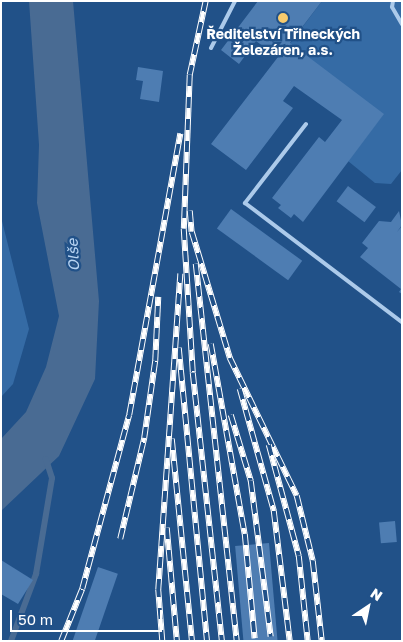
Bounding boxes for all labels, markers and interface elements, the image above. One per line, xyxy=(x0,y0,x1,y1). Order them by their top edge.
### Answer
marker: Ředitelství Třineckých Železáren, a.s. xyxy=(277,12,289,24)
place label: Ředitelství Třineckých Železáren, a.s. xyxy=(206,26,360,58)
water label: Olše xyxy=(63,238,83,272)
north arrow xyxy=(343,582,393,632)
text: N xyxy=(367,584,386,604)
scale bar xyxy=(12,600,165,632)
text: 50 m xyxy=(18,610,53,628)

